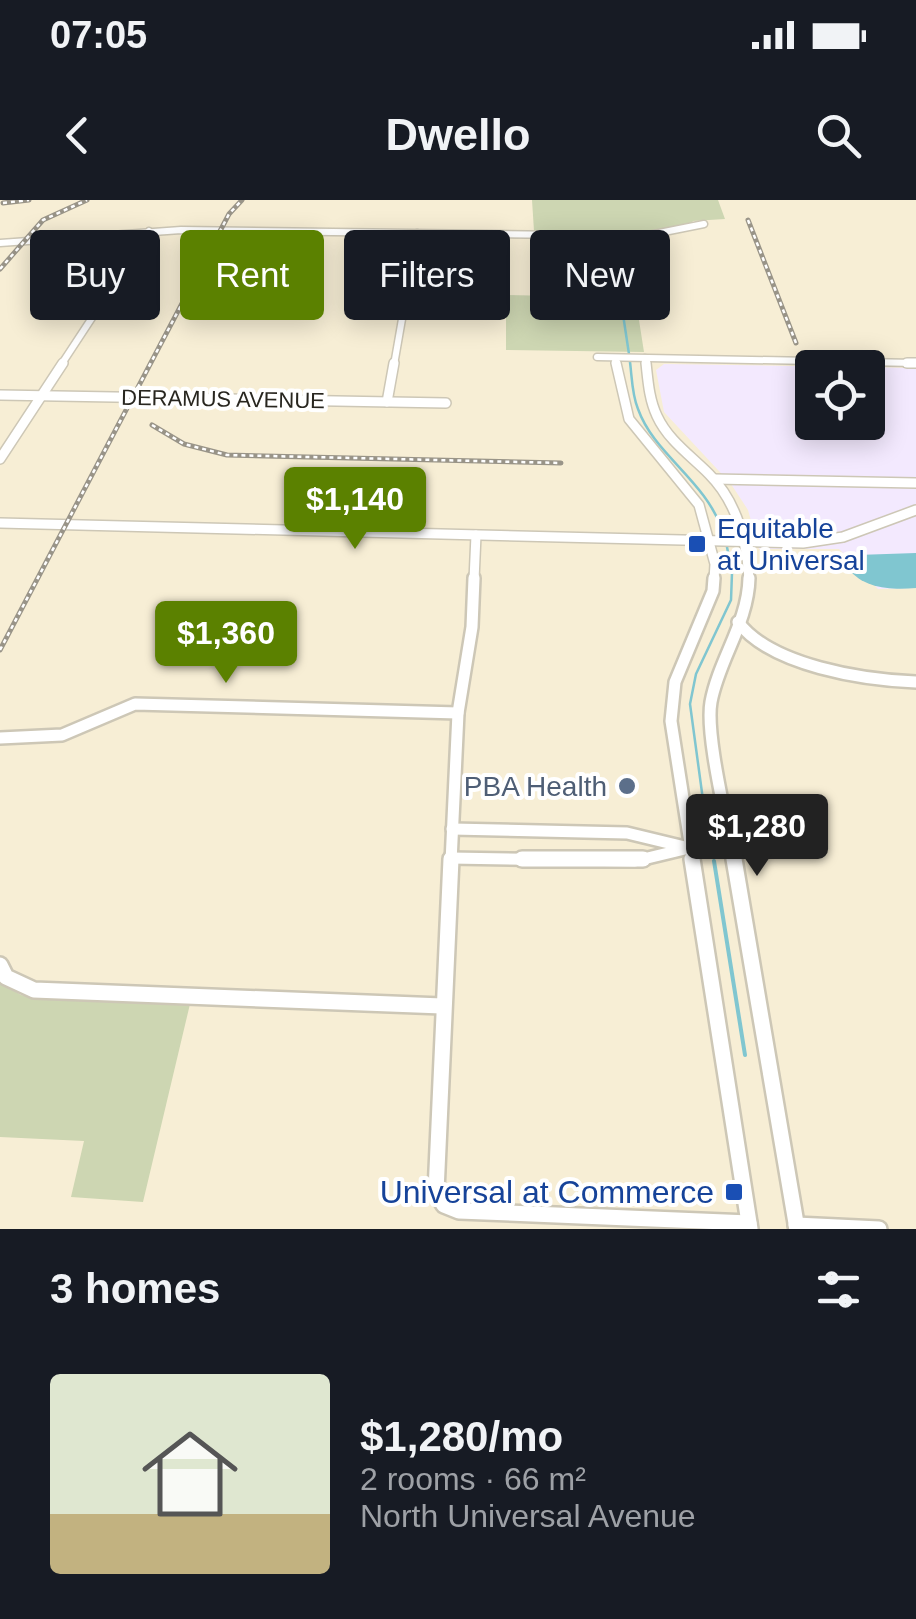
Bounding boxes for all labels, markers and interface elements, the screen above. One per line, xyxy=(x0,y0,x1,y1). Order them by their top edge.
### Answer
text: 07:05 xyxy=(50,14,147,56)
icon: back xyxy=(50,108,105,163)
icon: search xyxy=(811,108,866,163)
text: Dwello xyxy=(385,109,531,160)
chip: Buy xyxy=(30,230,160,320)
chip: Rent xyxy=(180,230,324,320)
chip: Filters xyxy=(344,230,510,320)
chip: New xyxy=(530,230,670,320)
map controls xyxy=(795,350,885,440)
button: locate xyxy=(795,350,885,440)
street label: DERAMUS AVENUE xyxy=(121,385,325,413)
pin: $1,140 xyxy=(274,467,436,552)
text: $1,140 xyxy=(306,481,404,517)
place label: Equitable at Universal xyxy=(717,513,865,576)
marker: Equitable at Universal xyxy=(686,533,708,555)
pin: $1,360 xyxy=(145,601,307,686)
text: $1,360 xyxy=(177,615,275,651)
place label: PBA Health xyxy=(464,771,607,802)
marker: PBA Health xyxy=(616,775,638,797)
pin: $1,280 xyxy=(676,794,838,879)
text: $1,280 xyxy=(708,808,806,844)
place label: Universal at Commerce xyxy=(380,1174,714,1210)
marker: Universal at Commerce xyxy=(723,1181,745,1203)
icon: filters xyxy=(811,1262,866,1317)
text: 3 homes xyxy=(50,1265,220,1312)
text: $1,280/mo xyxy=(360,1413,563,1460)
icon: home xyxy=(130,1414,250,1534)
text: 2 rooms · 66 m² xyxy=(360,1461,586,1497)
text: North Universal Avenue xyxy=(360,1498,696,1534)

